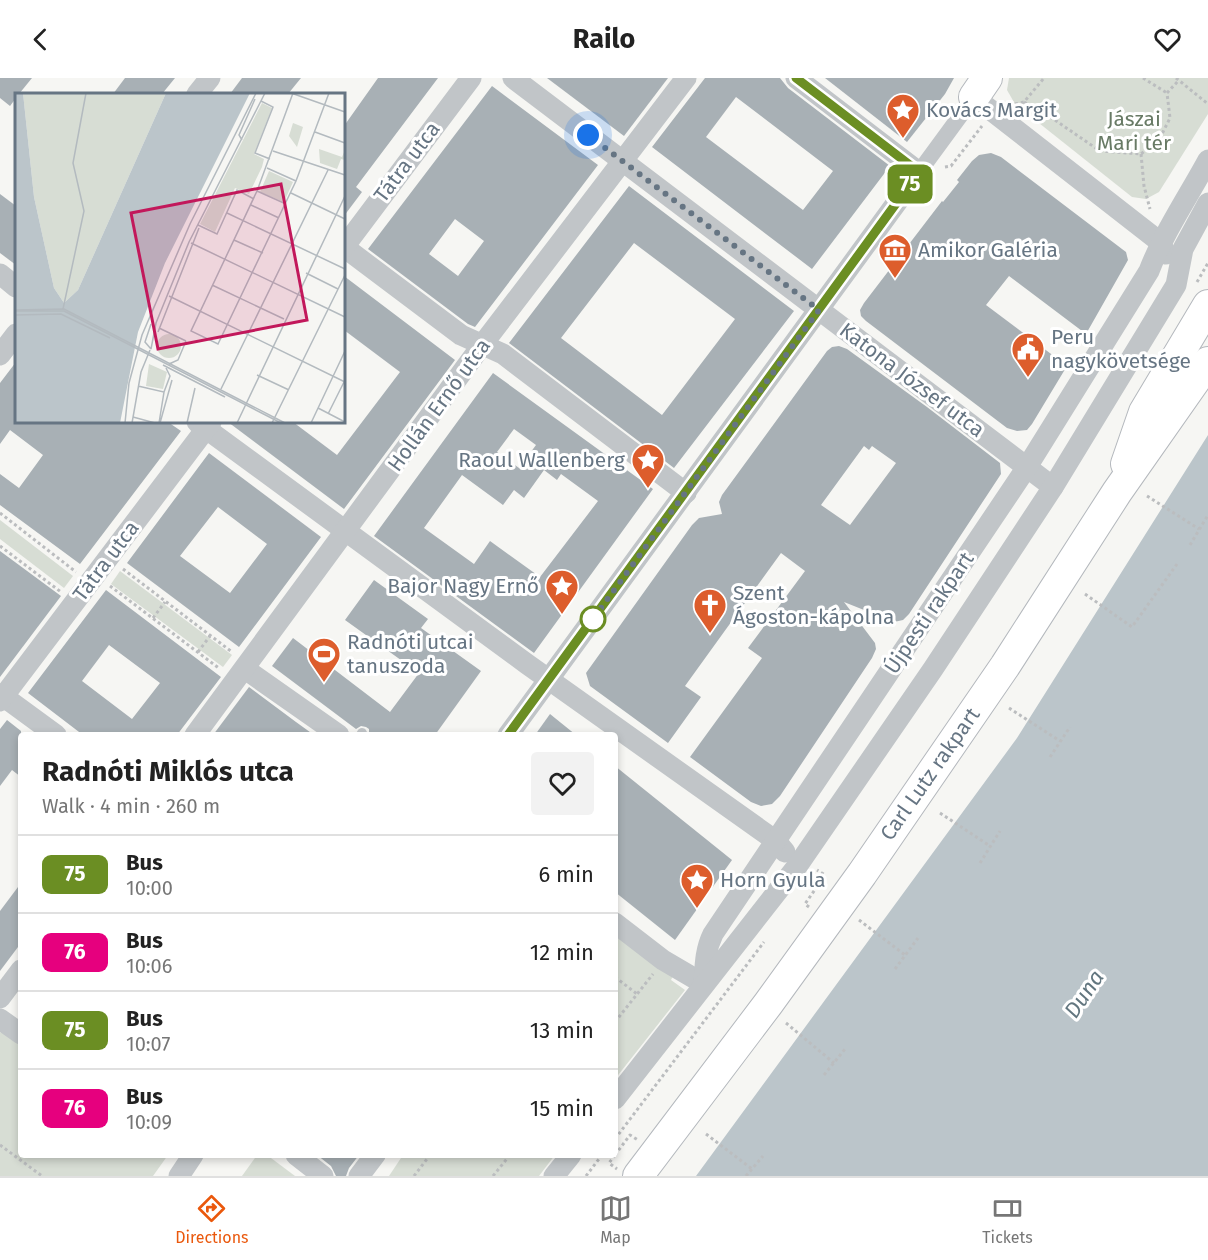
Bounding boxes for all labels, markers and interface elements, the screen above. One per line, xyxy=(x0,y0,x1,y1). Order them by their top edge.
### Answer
icon: back xyxy=(24,23,57,56)
text: Railo xyxy=(573,23,635,55)
icon: heart xyxy=(1151,23,1184,56)
place icon: Kovács Margit xyxy=(885,92,921,139)
inset map xyxy=(15,93,345,423)
place label: Kovács Margit xyxy=(926,97,1057,123)
park label: Jászai Mari tér xyxy=(1097,106,1171,156)
street label: Tátra utca xyxy=(368,117,446,207)
your location xyxy=(573,120,603,150)
line badge: 75 xyxy=(883,164,937,204)
text: 75 xyxy=(900,171,920,197)
museum icon: Amikor Galéria xyxy=(877,232,913,279)
place label: Amikor Galéria xyxy=(918,237,1058,263)
street label: Katona József utca xyxy=(834,317,990,443)
place label: Peru nagykövetsége xyxy=(1051,324,1191,374)
public building icon: Peru nagykövetsége xyxy=(1010,331,1046,378)
street label: Hollán Ernő utca xyxy=(382,333,496,477)
place icon: Raoul Wallenberg xyxy=(630,442,666,489)
place label: Raoul Wallenberg xyxy=(458,447,625,473)
street label: Tátra utca xyxy=(67,516,145,606)
street label: Újpesti rakpart xyxy=(879,547,980,679)
place icon: Bajor Nagy Ernő xyxy=(544,568,580,615)
place label: Bajor Nagy Ernő xyxy=(387,573,539,599)
place label: Szent Ágoston-kápolna xyxy=(733,580,894,630)
church icon: Szent Ágoston-kápolna xyxy=(692,587,728,634)
unlabelled marker xyxy=(580,606,606,632)
place label: Radnóti utcai tanuszoda xyxy=(347,629,474,679)
sports icon: Radnóti utcai tanuszoda xyxy=(306,636,342,683)
street label: Carl Lutz rakpart xyxy=(874,702,986,846)
button: heart xyxy=(531,752,594,815)
text: Radnóti Miklós utca xyxy=(42,755,294,788)
text: Walk · 4 min · 260 m xyxy=(42,794,220,818)
text: Bus xyxy=(126,849,163,876)
text: 75 xyxy=(65,861,85,887)
text: 6 min xyxy=(538,861,594,888)
place icon: Horn Gyula xyxy=(679,862,715,909)
place label: Horn Gyula xyxy=(720,867,826,893)
text: 10:00 xyxy=(126,876,173,900)
text: Bus xyxy=(126,927,163,954)
text: 76 xyxy=(64,939,86,965)
text: 12 min xyxy=(530,939,594,966)
text: 10:06 xyxy=(126,954,172,978)
water label: Duna xyxy=(1058,965,1110,1023)
text: Bus xyxy=(126,1005,163,1032)
text: 75 xyxy=(65,1017,85,1043)
text: 13 min xyxy=(530,1017,594,1044)
text: 10:07 xyxy=(126,1032,170,1056)
text: Bus xyxy=(126,1083,163,1110)
text: 76 xyxy=(64,1095,86,1121)
text: 15 min xyxy=(530,1095,594,1122)
text: 10:09 xyxy=(126,1110,172,1134)
tab: Directions xyxy=(175,1192,249,1247)
tab: Map xyxy=(599,1192,632,1247)
tab: Tickets xyxy=(982,1192,1033,1247)

